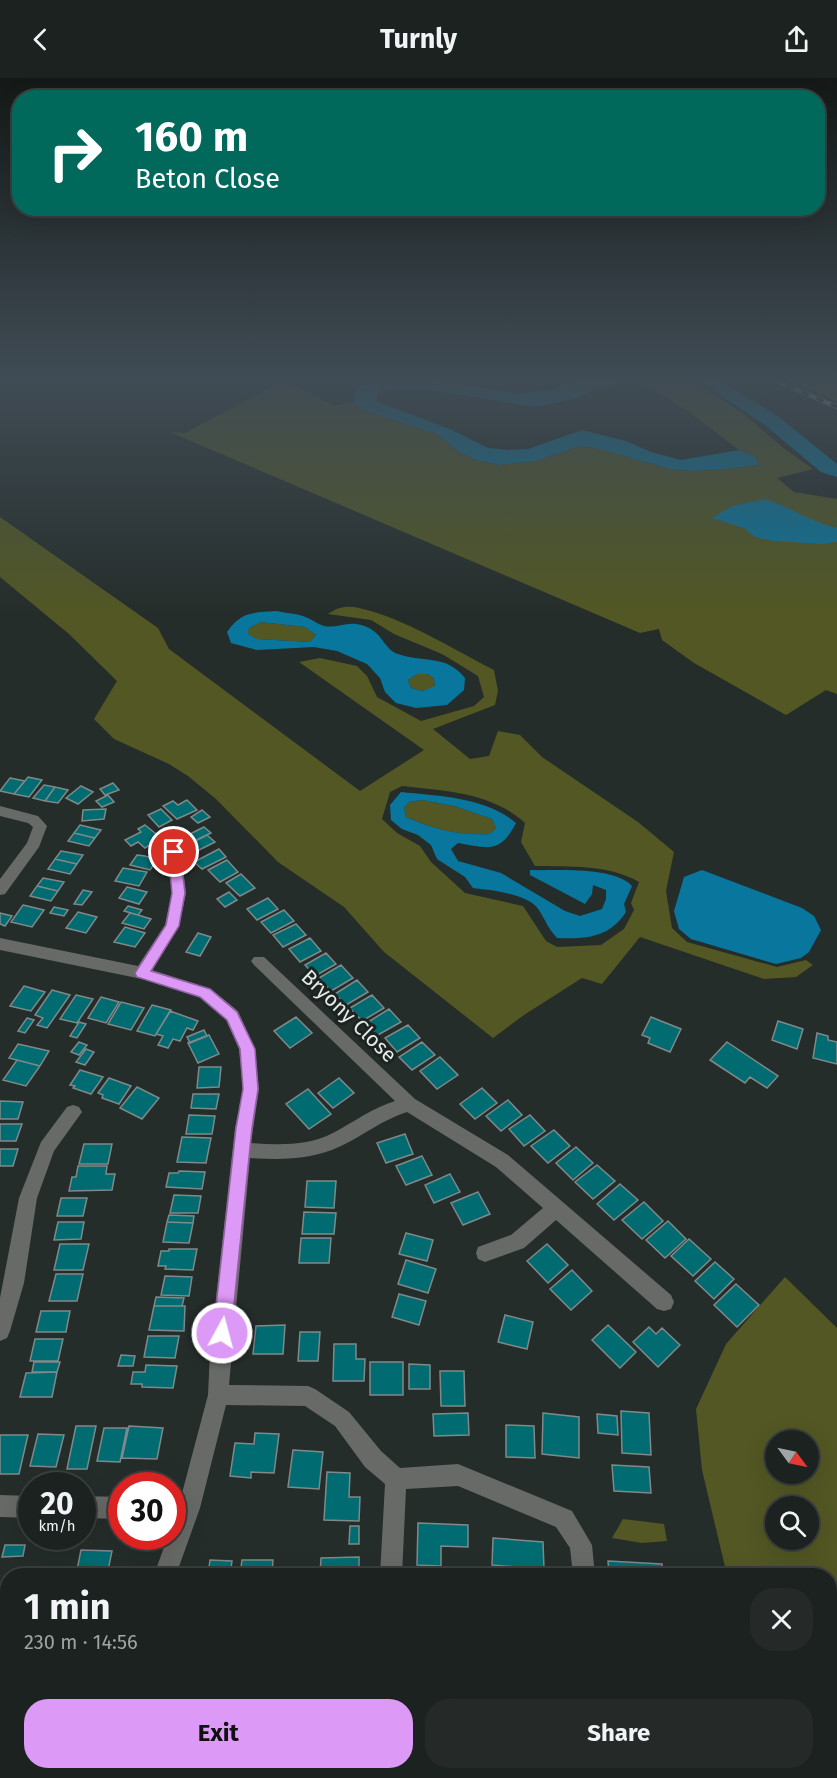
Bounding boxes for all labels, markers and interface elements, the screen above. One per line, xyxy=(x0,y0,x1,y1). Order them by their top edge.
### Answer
icon: back xyxy=(24,23,57,56)
text: Turnly xyxy=(380,23,457,55)
icon: share xyxy=(780,23,813,56)
text: 160 m xyxy=(135,112,248,162)
icon: right xyxy=(36,114,114,192)
text: Beton Close xyxy=(135,163,280,195)
pin xyxy=(148,826,199,877)
icon: arrive xyxy=(157,835,190,868)
street label: Bryony Close xyxy=(296,964,402,1068)
position arrow xyxy=(190,1301,254,1365)
north arrow xyxy=(765,1430,819,1484)
map controls xyxy=(765,1430,819,1550)
speed limit sign: 30 xyxy=(108,1472,186,1550)
text: 20 xyxy=(40,1486,74,1522)
button: search xyxy=(765,1496,819,1550)
text: km/h xyxy=(38,1517,76,1535)
text: 1 min xyxy=(24,1585,111,1629)
button: close xyxy=(750,1588,813,1651)
text: 230 m · 14:56 xyxy=(24,1630,138,1654)
button: Exit xyxy=(24,1699,413,1768)
button: Share xyxy=(425,1699,813,1768)

